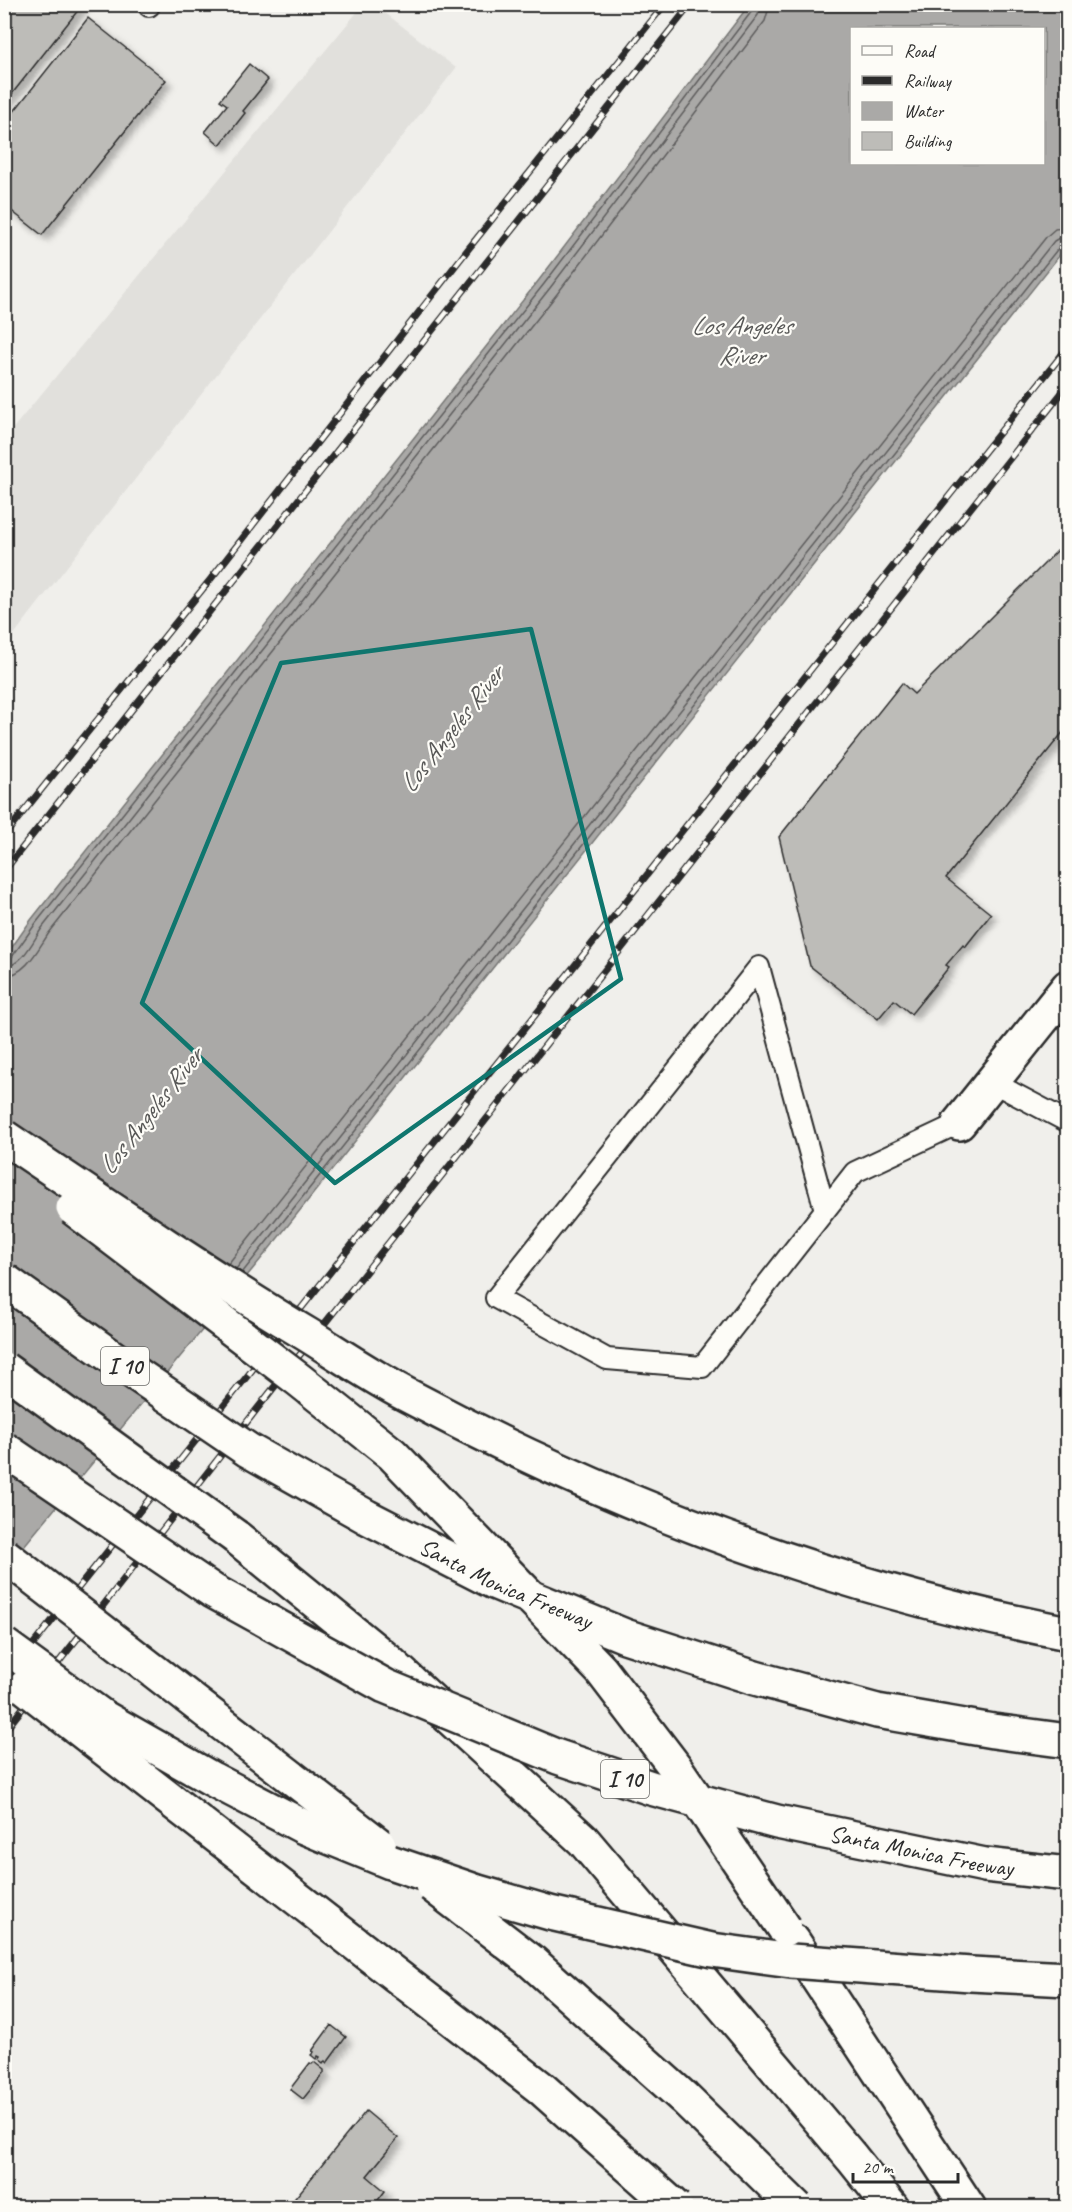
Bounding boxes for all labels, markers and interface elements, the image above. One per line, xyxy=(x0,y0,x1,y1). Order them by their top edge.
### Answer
legend xyxy=(850,27,1045,165)
text: Road xyxy=(904,40,937,62)
text: Railway xyxy=(904,70,952,92)
text: Water xyxy=(904,100,945,122)
text: Building xyxy=(904,130,953,152)
water label: Los Angeles River xyxy=(691,309,795,372)
water label: Los Angeles River xyxy=(392,656,514,799)
water label: Los Angeles River xyxy=(91,1038,213,1181)
road number: I 10 xyxy=(101,1347,149,1385)
street label: Santa Monica Freeway xyxy=(414,1531,598,1636)
road number: I 10 xyxy=(601,1760,649,1798)
street label: Santa Monica Freeway xyxy=(827,1818,1016,1883)
scale bar xyxy=(853,2146,958,2184)
text: 20 m xyxy=(862,2156,895,2178)

